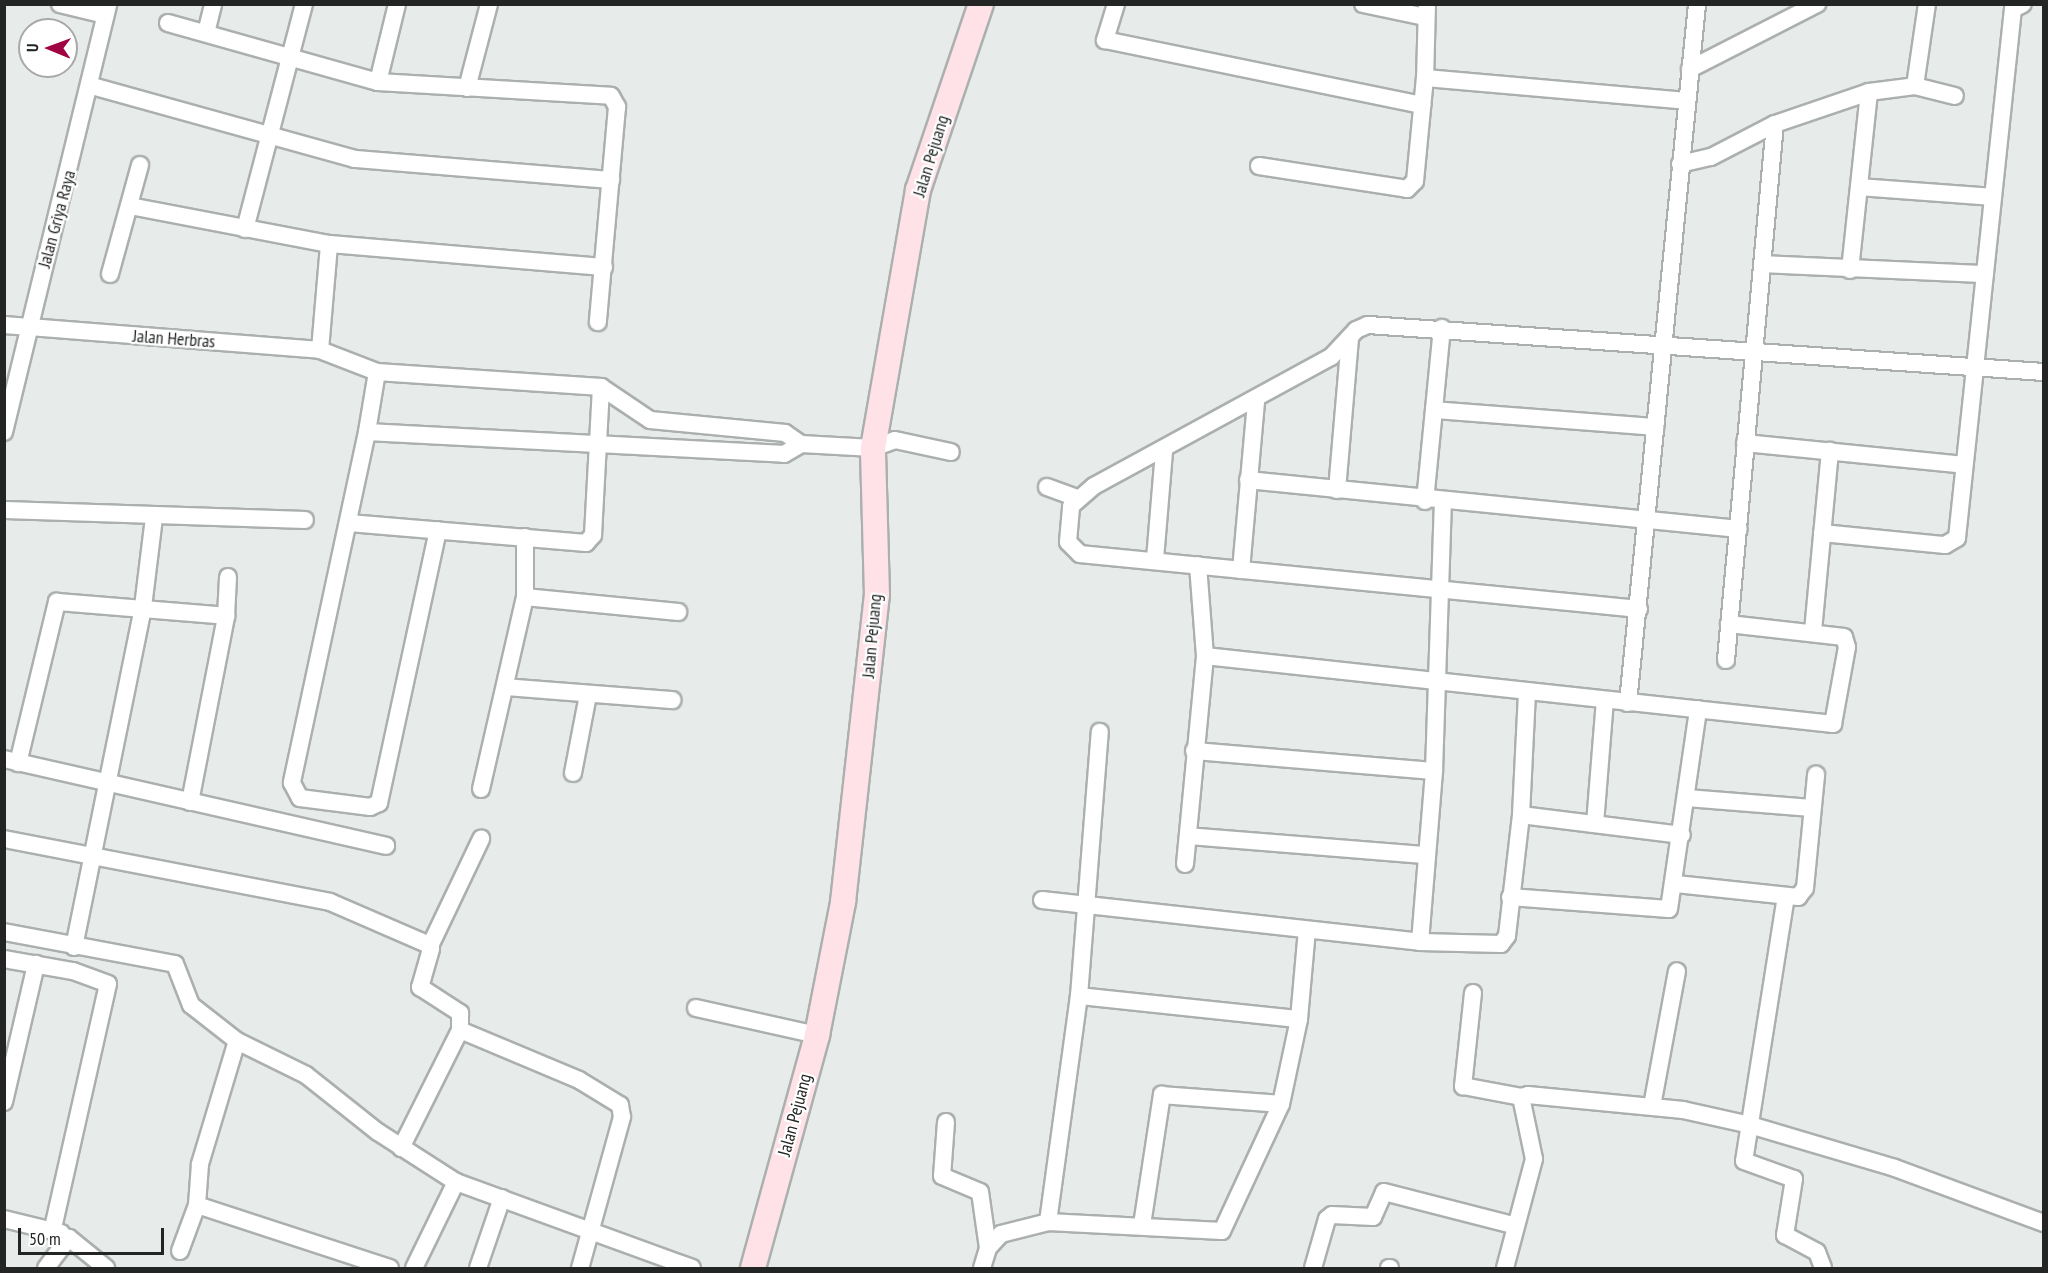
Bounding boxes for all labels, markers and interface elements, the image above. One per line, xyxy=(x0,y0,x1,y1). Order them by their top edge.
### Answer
north arrow xyxy=(18,18,78,78)
text: U xyxy=(22,43,42,52)
street label: Jalan Pejuang xyxy=(908,113,954,199)
street label: Jalan Griya Raya xyxy=(34,168,80,270)
street label: Jalan Herbras xyxy=(132,325,216,353)
street label: Jalan Pejuang xyxy=(858,593,886,679)
street label: Jalan Pejuang xyxy=(774,1072,816,1158)
scale bar xyxy=(21,1216,166,1254)
text: 50 m xyxy=(29,1227,61,1250)

